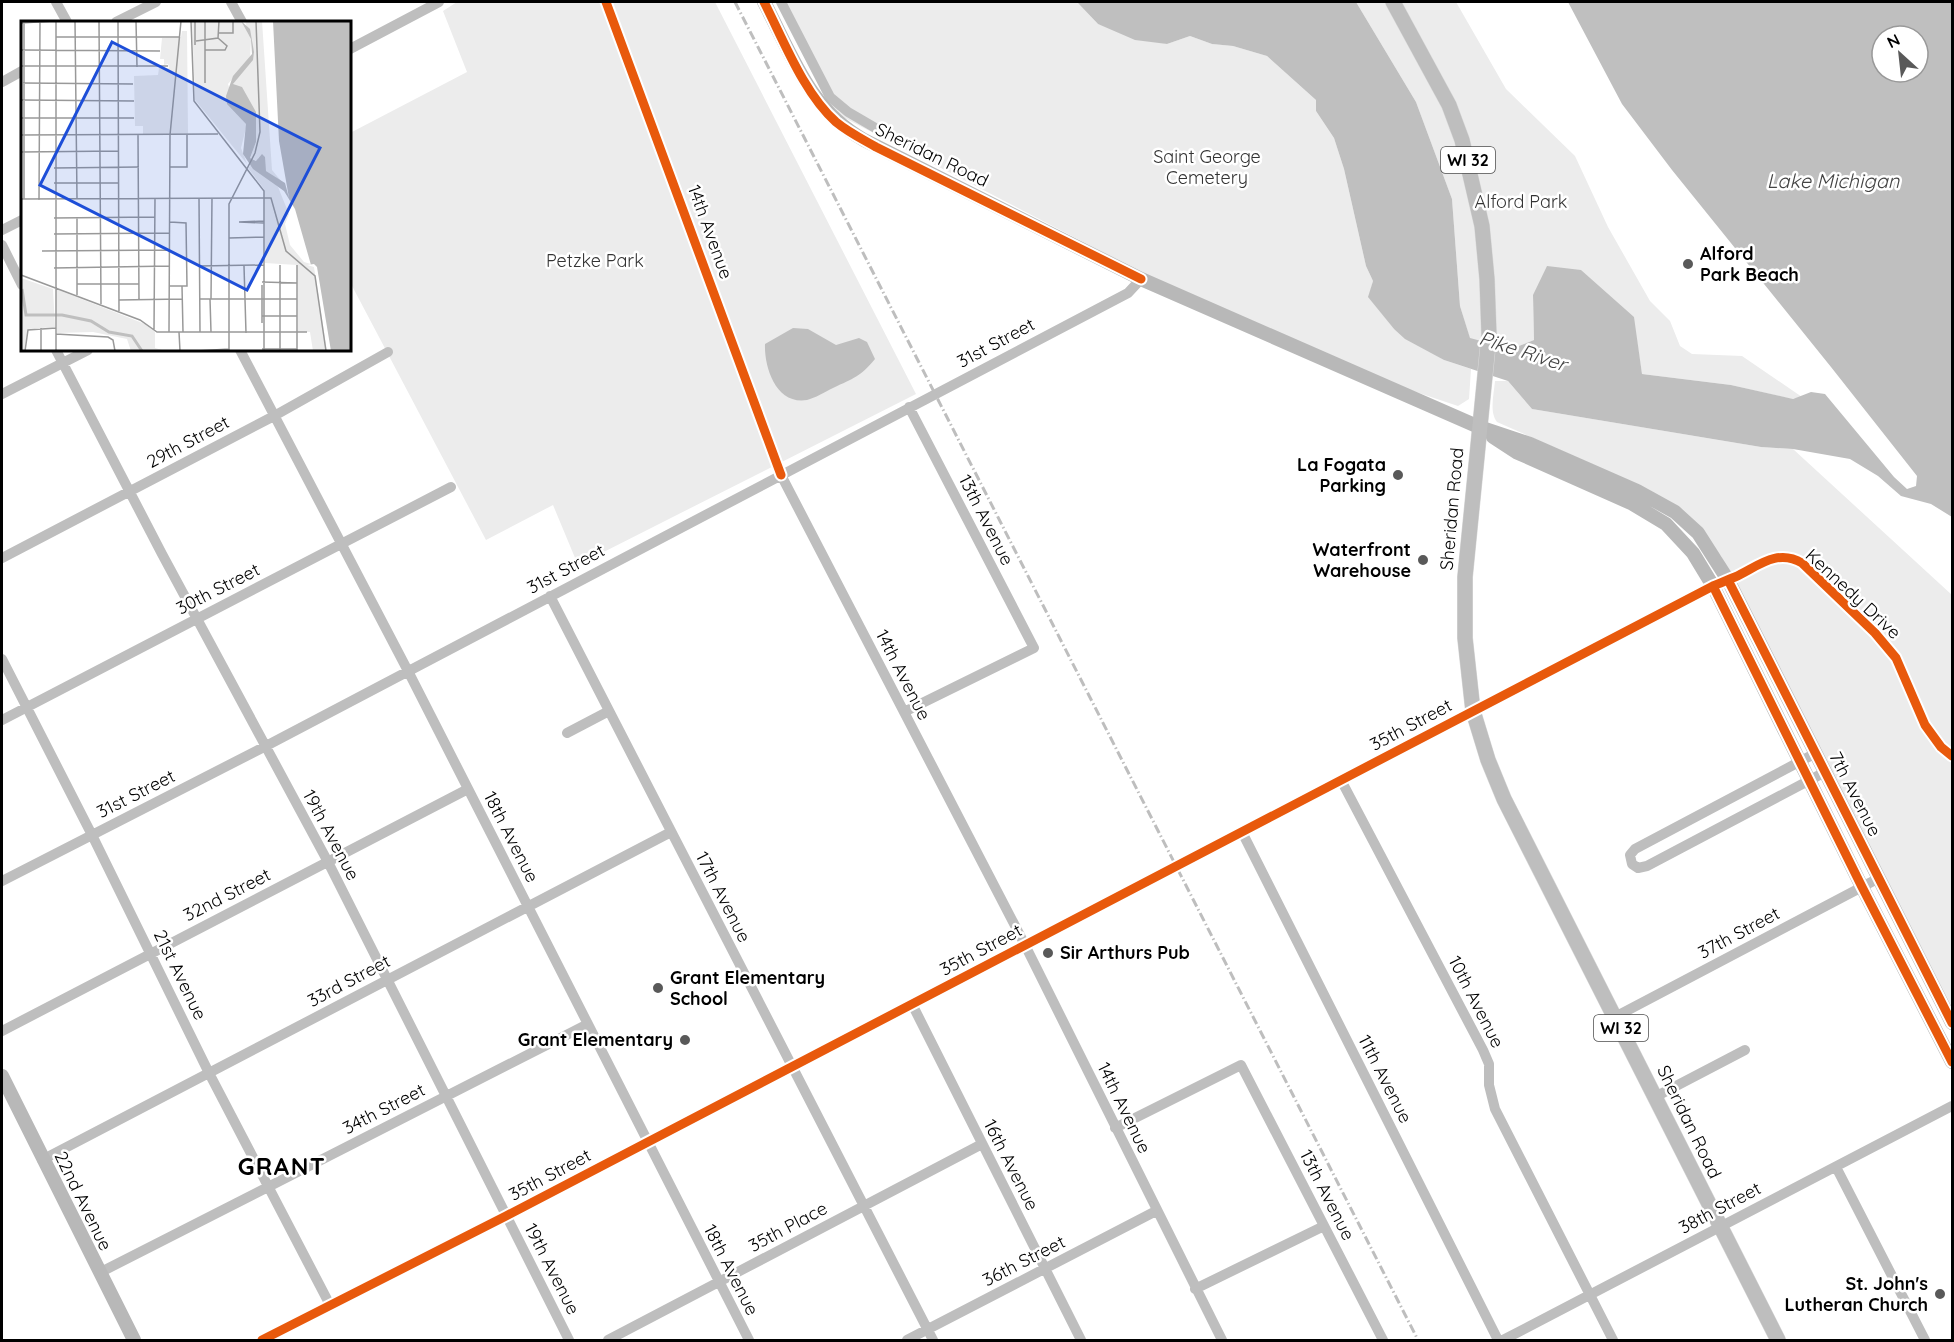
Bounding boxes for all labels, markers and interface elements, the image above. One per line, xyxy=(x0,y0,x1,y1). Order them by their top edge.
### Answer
inset map xyxy=(21,21,351,351)
north arrow xyxy=(1870,24,1930,84)
text: N xyxy=(1883,29,1903,52)
street label: Sheridan Road xyxy=(872,117,993,192)
park label: Saint George Cemetery xyxy=(1153,145,1261,189)
road number: WI 32 xyxy=(1441,147,1495,173)
water label: Lake Michigan xyxy=(1767,168,1900,193)
street label: 14th Avenue xyxy=(683,182,738,282)
park label: Alford Park xyxy=(1475,190,1567,213)
place label: Alford Park Beach xyxy=(1700,242,1799,286)
park label: Petzke Park xyxy=(546,249,644,272)
marker: Alford Park Beach xyxy=(1681,257,1695,271)
street label: 31st Street xyxy=(953,313,1039,373)
water label: Pike River xyxy=(1476,325,1572,377)
street label: 29th Street xyxy=(142,410,233,473)
street label: Sheridan Road xyxy=(1435,447,1468,571)
place label: La Fogata Parking xyxy=(1297,453,1386,497)
marker: La Fogata Parking xyxy=(1391,468,1405,482)
street label: 13th Avenue xyxy=(954,470,1019,569)
place label: Waterfront Warehouse xyxy=(1313,538,1411,582)
street label: 31st Street xyxy=(523,539,609,599)
street label: Kennedy Drive xyxy=(1801,544,1906,644)
marker: Waterfront Warehouse xyxy=(1416,553,1430,567)
street label: 30th Street xyxy=(172,558,263,619)
street label: 14th Avenue xyxy=(871,626,936,724)
street label: 35th Street xyxy=(1366,693,1456,756)
street label: 7th Avenue xyxy=(1824,748,1887,840)
street label: 31st Street xyxy=(93,764,179,823)
street label: 19th Avenue xyxy=(298,785,365,884)
street label: 18th Avenue xyxy=(479,787,544,886)
street label: 17th Avenue xyxy=(691,848,756,946)
street label: 32nd Street xyxy=(179,863,274,926)
street label: 37th Street xyxy=(1694,901,1784,964)
street label: 35th Street xyxy=(936,918,1026,981)
street label: 21st Avenue xyxy=(149,926,212,1024)
place label: Sir Arthurs Pub xyxy=(1060,941,1190,964)
marker: Sir Arthurs Pub xyxy=(1041,946,1055,960)
street label: 33rd Street xyxy=(303,949,394,1012)
street label: 10th Avenue xyxy=(1443,952,1509,1052)
place label: Grant Elementary School xyxy=(670,966,825,1010)
marker: Grant Elementary School xyxy=(651,981,665,995)
road number: WI 32 xyxy=(1594,1015,1648,1041)
place label: Grant Elementary xyxy=(518,1028,673,1051)
street label: 11th Avenue xyxy=(1353,1031,1418,1127)
marker: Grant Elementary xyxy=(678,1033,692,1047)
street label: 14th Avenue xyxy=(1092,1058,1156,1157)
street label: Sheridan Road xyxy=(1652,1061,1727,1182)
street label: 34th Street xyxy=(339,1078,429,1139)
street label: 16th Avenue xyxy=(979,1115,1044,1214)
street label: 35th Street xyxy=(505,1143,595,1206)
street label: 13th Avenue xyxy=(1295,1145,1360,1244)
street label: 22nd Avenue xyxy=(49,1147,117,1254)
district label: GRANT xyxy=(238,1151,326,1181)
street label: 38th Street xyxy=(1675,1176,1765,1239)
street label: 35th Place xyxy=(745,1196,831,1257)
street label: 19th Avenue xyxy=(520,1219,585,1318)
street label: 18th Avenue xyxy=(699,1220,764,1319)
street label: 36th Street xyxy=(979,1230,1069,1291)
place label: St. John's Lutheran Church xyxy=(1784,1272,1928,1316)
marker: St. John's Lutheran Church xyxy=(1933,1287,1947,1301)

